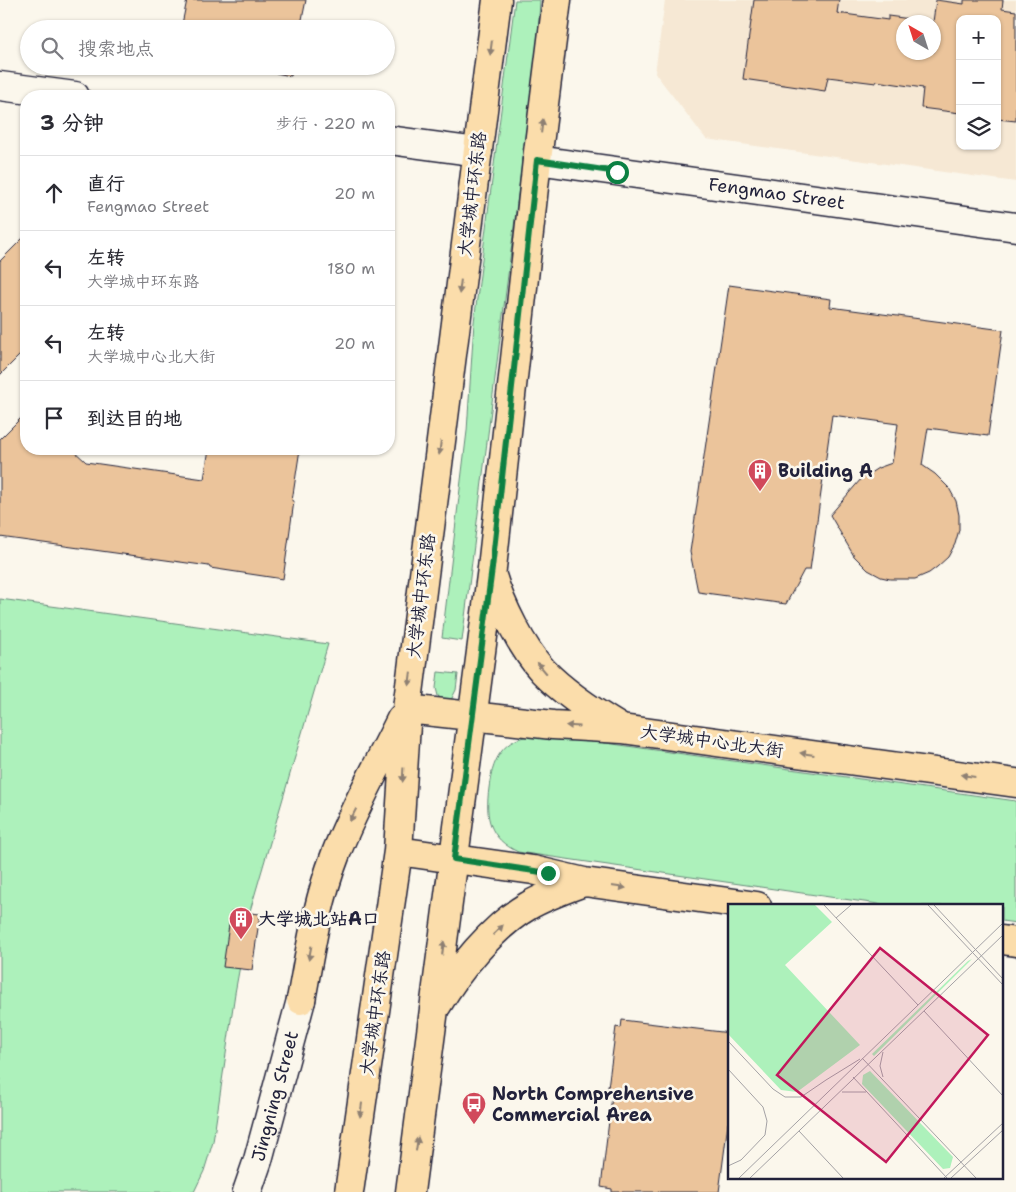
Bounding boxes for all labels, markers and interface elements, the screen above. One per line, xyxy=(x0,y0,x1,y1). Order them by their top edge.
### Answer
north arrow xyxy=(896,15,941,60)
map controls xyxy=(956,15,1001,150)
button: + xyxy=(956,15,1001,60)
search box xyxy=(20,20,395,75)
icon: search xyxy=(38,34,66,62)
text: 搜索地点 xyxy=(78,36,154,61)
one-way arrow xyxy=(487,41,495,57)
button: − xyxy=(956,60,1001,105)
button: layers xyxy=(956,105,1001,150)
text: 3 分钟 xyxy=(40,109,104,137)
text: 步行 · 220 m xyxy=(276,113,375,134)
one-way arrow xyxy=(538,118,546,134)
street label: 大学城中环东路 xyxy=(452,130,492,258)
route start xyxy=(606,161,629,184)
text: 直行 xyxy=(87,171,125,196)
street label: Fengmao Street xyxy=(707,172,847,215)
icon: ahead xyxy=(40,179,68,207)
text: 20 m xyxy=(334,183,375,204)
text: Fengmao Street xyxy=(87,196,209,217)
text: 左转 xyxy=(87,245,125,270)
icon: left xyxy=(40,254,68,282)
text: 180 m xyxy=(327,258,375,279)
text: 大学城中环东路 xyxy=(87,271,199,292)
one-way arrow xyxy=(456,280,464,296)
text: 左转 xyxy=(87,320,125,345)
icon: left xyxy=(40,329,68,357)
text: 20 m xyxy=(334,333,375,354)
text: 大学城中心北大街 xyxy=(87,346,215,367)
icon: arrive xyxy=(40,404,68,432)
text: 到达目的地 xyxy=(87,406,182,431)
one-way arrow xyxy=(436,441,444,457)
building icon: Building A xyxy=(747,458,773,492)
place label: Building A xyxy=(778,459,873,483)
street label: 大学城中环东路 xyxy=(401,532,441,660)
one-way arrow xyxy=(536,661,547,674)
one-way arrow xyxy=(406,671,414,687)
street label: 大学城中心北大街 xyxy=(639,719,785,763)
one-way arrow xyxy=(565,722,581,730)
one-way arrow xyxy=(798,750,814,758)
one-way arrow xyxy=(398,767,406,783)
one-way arrow xyxy=(959,772,975,780)
one-way arrow xyxy=(349,808,357,822)
route end xyxy=(537,862,560,885)
one-way arrow xyxy=(611,883,627,891)
inset map xyxy=(728,904,1004,1180)
building icon: 大学城北站A口 xyxy=(228,906,254,940)
place label: 大学城北站A口 xyxy=(258,907,380,931)
one-way arrow xyxy=(492,924,504,936)
one-way arrow xyxy=(439,940,447,956)
one-way arrow xyxy=(305,945,313,961)
street label: 大学城中环东路 xyxy=(354,949,396,1077)
street label: Jingning Street xyxy=(246,1028,304,1164)
place label: North Comprehensive Commercial Area xyxy=(492,1082,694,1127)
bus stop icon: North Comprehensive Commercial Area xyxy=(461,1091,487,1125)
one-way arrow xyxy=(357,1102,365,1118)
one-way arrow xyxy=(413,1135,421,1151)

